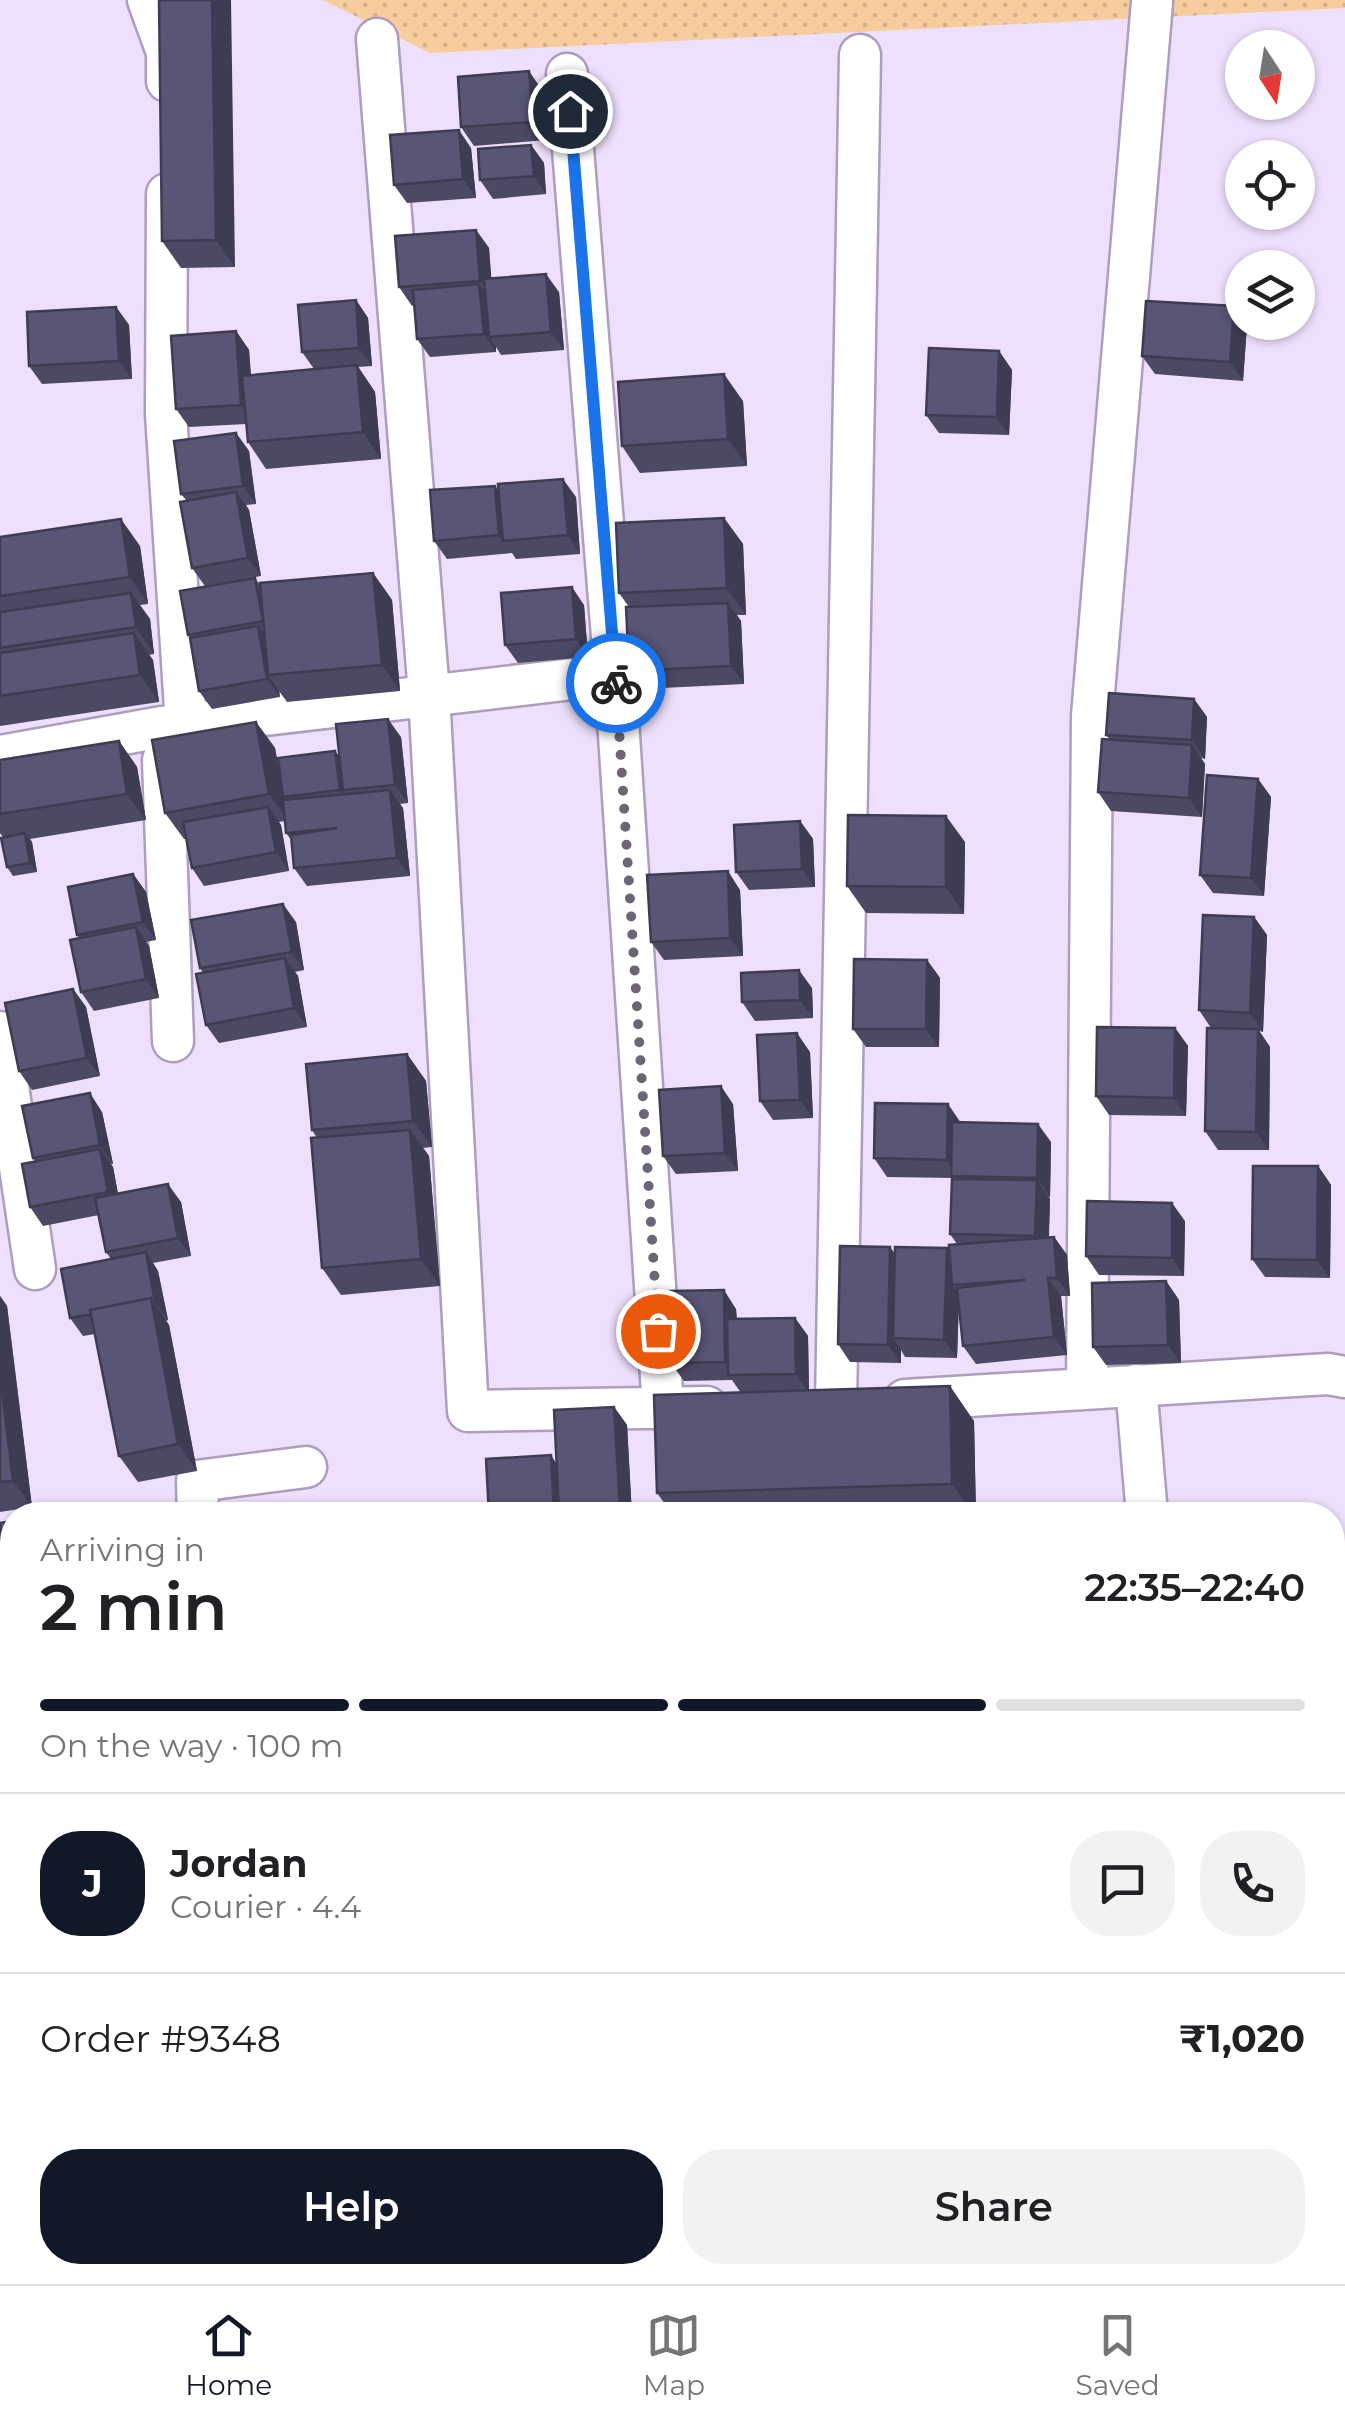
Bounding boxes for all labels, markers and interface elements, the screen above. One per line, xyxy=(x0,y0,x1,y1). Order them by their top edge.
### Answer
north arrow xyxy=(1225,30,1315,120)
map controls xyxy=(1225,30,1315,340)
pin xyxy=(528,69,613,154)
icon: home xyxy=(543,84,598,139)
button: locate xyxy=(1225,140,1315,230)
button: layers xyxy=(1225,250,1315,340)
courier xyxy=(566,633,666,733)
icon: bike xyxy=(589,656,644,711)
pin xyxy=(616,1289,701,1374)
icon: bag xyxy=(631,1304,686,1359)
text: Arriving in xyxy=(40,1530,205,1569)
text: 22:35–22:40 xyxy=(1084,1564,1305,1611)
text: 2 min xyxy=(40,1567,228,1646)
text: On the way · 100 m xyxy=(40,1726,343,1765)
button: chat xyxy=(1070,1831,1175,1936)
button: phone xyxy=(1200,1831,1305,1936)
text: Jordan xyxy=(170,1840,308,1887)
text: J xyxy=(82,1860,103,1907)
text: Courier · 4.4 xyxy=(170,1887,361,1926)
text: Order #9348 xyxy=(40,2015,281,2062)
text: ₹1,020 xyxy=(1179,2015,1305,2062)
button: Help xyxy=(40,2149,663,2264)
button: Share xyxy=(683,2149,1305,2264)
tab: Home xyxy=(185,2308,272,2402)
tab: Map xyxy=(643,2308,705,2402)
tab: Saved xyxy=(1076,2308,1160,2402)

